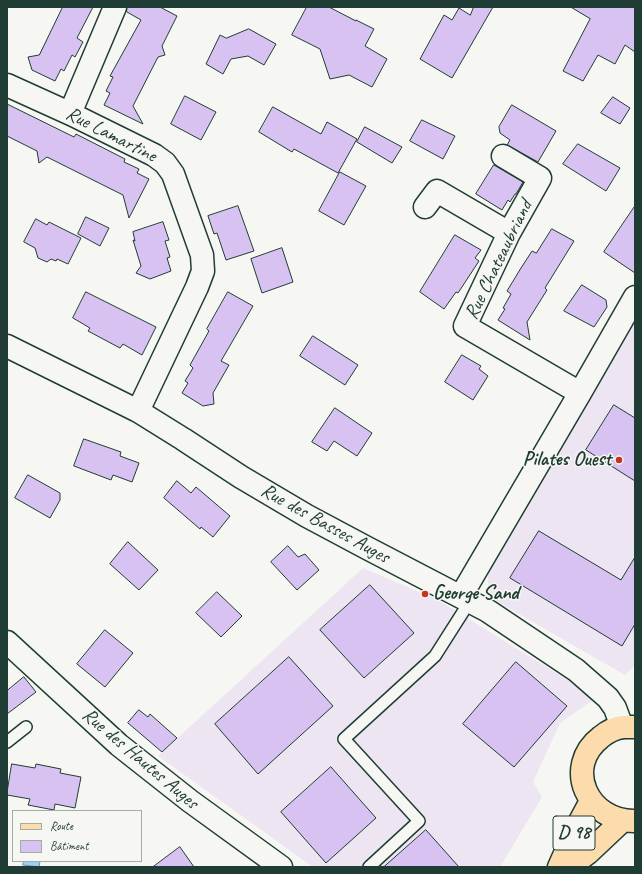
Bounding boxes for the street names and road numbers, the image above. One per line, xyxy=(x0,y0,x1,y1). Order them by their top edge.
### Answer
street label: Rue Lamartine xyxy=(62,102,160,168)
street label: Rue Chateaubriand xyxy=(460,196,538,324)
street label: Rue des Basses Auges xyxy=(256,479,394,569)
street label: Rue des Hautes Auges xyxy=(77,703,203,815)
road number: D 98 xyxy=(553,816,595,850)

